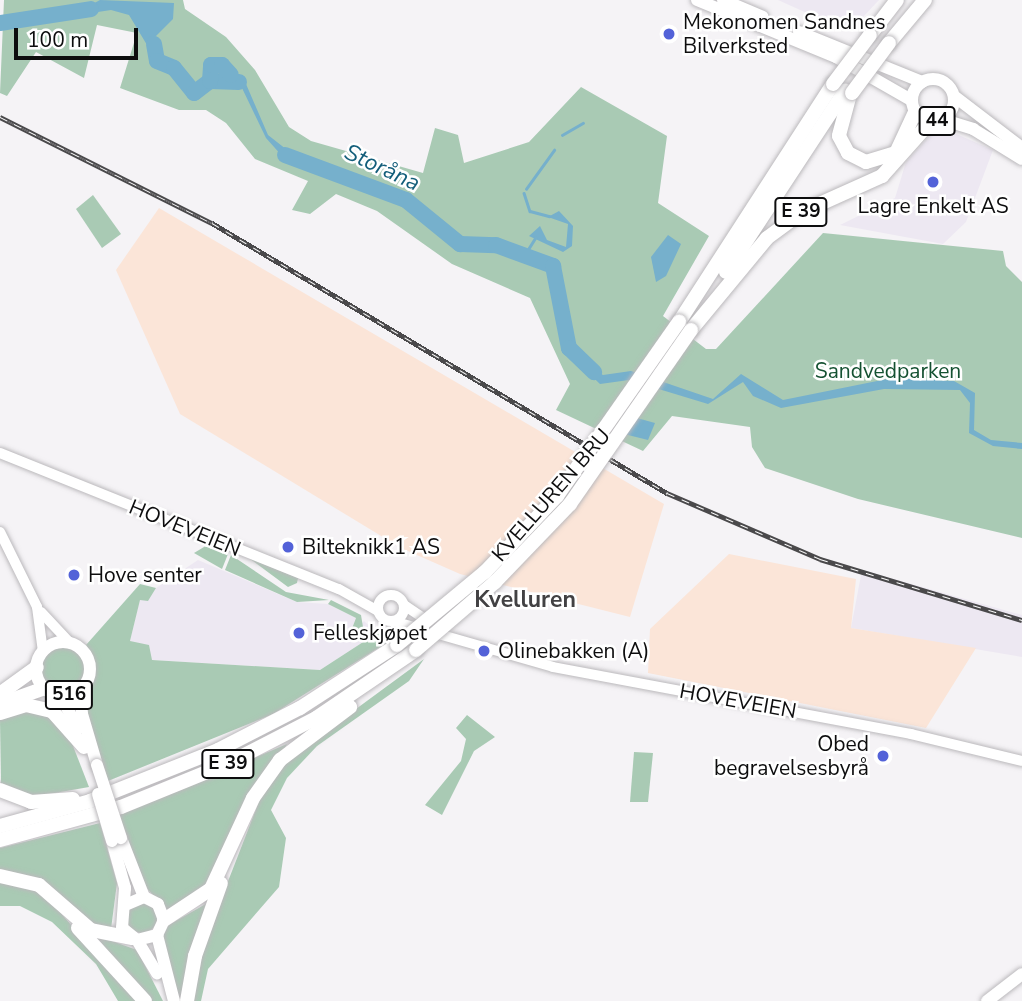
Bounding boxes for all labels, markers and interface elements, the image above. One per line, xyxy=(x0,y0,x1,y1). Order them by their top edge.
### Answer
place label: Mekonomen Sandnes Bilverksted xyxy=(683,9,886,59)
scale bar xyxy=(18,14,142,58)
text: 100 m xyxy=(27,26,88,54)
marker: Mekonomen Sandnes Bilverksted xyxy=(661,26,677,42)
road number: 44 xyxy=(918,105,956,136)
water label: Storåna xyxy=(340,139,424,197)
marker: Lagre Enkelt AS xyxy=(925,174,941,190)
place label: Lagre Enkelt AS xyxy=(857,193,1009,219)
road number: E 39 xyxy=(773,196,829,228)
park label: Sandvedparken xyxy=(815,358,961,384)
street label: KVELLUREN BRU xyxy=(486,423,616,567)
street label: HOVEVEIEN xyxy=(125,494,245,562)
place label: Bilteknikk1 AS xyxy=(302,534,440,560)
marker: Bilteknikk1 AS xyxy=(280,539,296,555)
place label: Hove senter xyxy=(88,562,202,588)
marker: Hove senter xyxy=(66,567,82,583)
district label: Kvelluren xyxy=(474,586,576,614)
place label: Felleskjøpet xyxy=(313,620,427,646)
marker: Felleskjøpet xyxy=(291,625,307,641)
place label: Olinebakken (A) xyxy=(498,638,650,664)
marker: Olinebakken (A) xyxy=(476,643,492,659)
street label: HOVEVEIEN xyxy=(678,678,798,724)
road number: 516 xyxy=(44,680,94,710)
place label: Obed begravelsesbyrå xyxy=(714,731,869,781)
road number: E 39 xyxy=(200,748,256,779)
marker: Obed begravelsesbyrå xyxy=(875,748,891,764)

